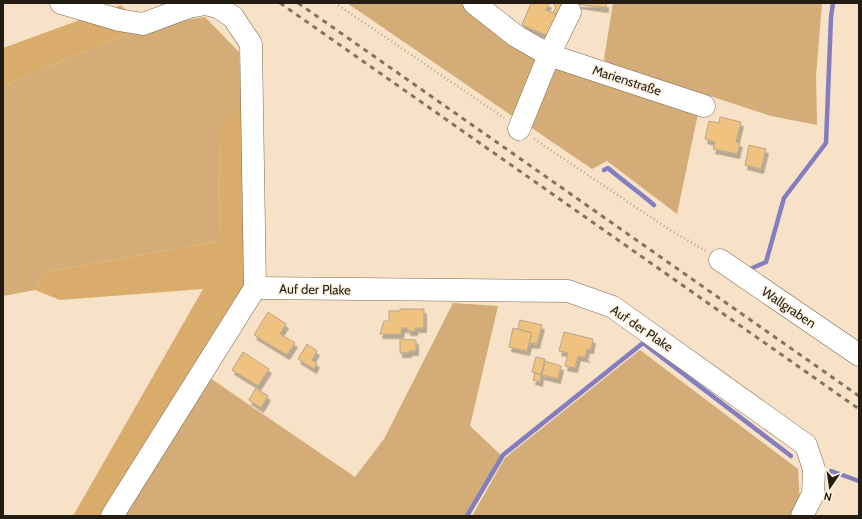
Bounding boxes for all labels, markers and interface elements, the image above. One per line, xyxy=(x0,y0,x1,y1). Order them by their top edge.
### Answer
street label: Marienstraße xyxy=(590,61,664,99)
street label: Auf der Plake xyxy=(279,280,351,298)
street label: Wallgraben xyxy=(759,283,819,331)
street label: Auf der Plake xyxy=(608,301,676,355)
north arrow xyxy=(810,467,850,507)
text: N xyxy=(822,489,833,504)

